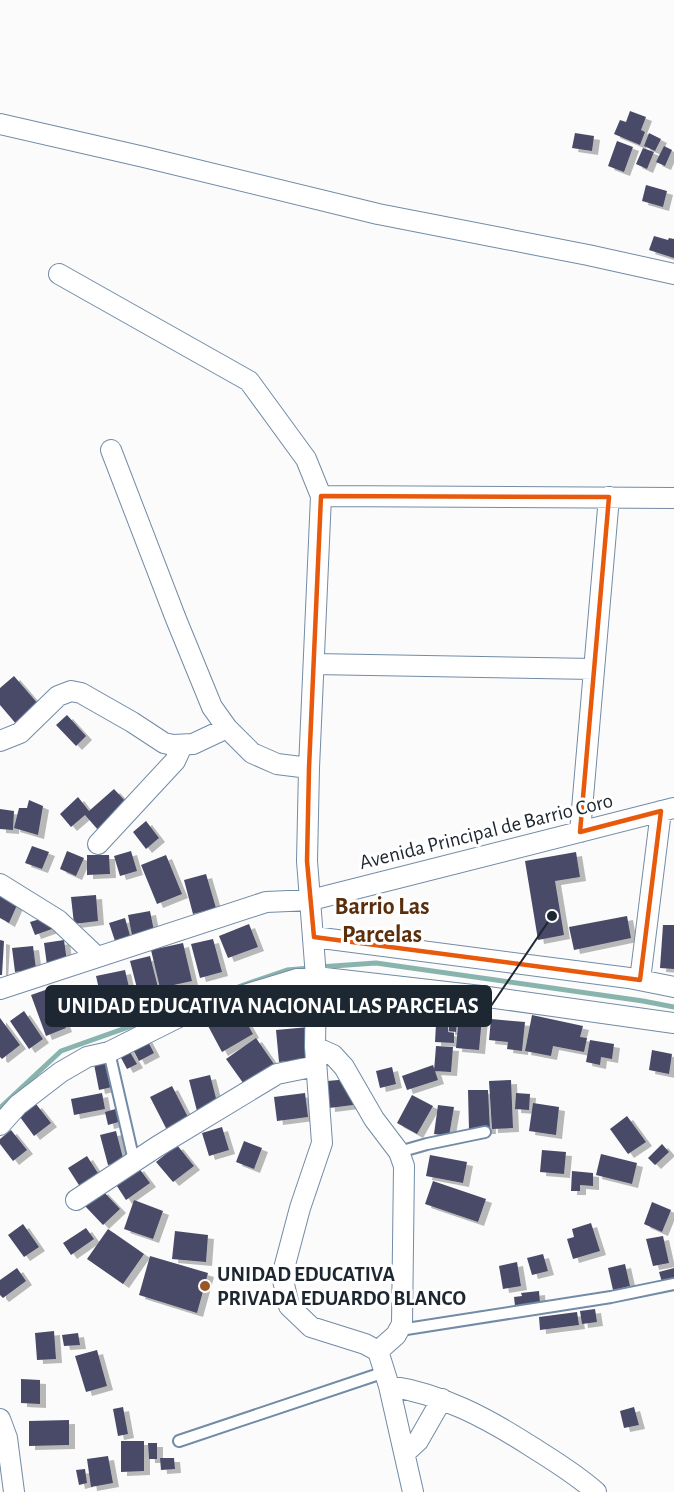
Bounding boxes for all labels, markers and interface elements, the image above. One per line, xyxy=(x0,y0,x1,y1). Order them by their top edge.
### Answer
street label: Avenida Principal de Barrio Coro xyxy=(357,790,615,873)
district label: Barrio Las Parcelas xyxy=(335,895,429,947)
callout: UNIDAD EDUCATIVA NACIONAL LAS PARCELAS xyxy=(46,986,491,1026)
text: UNIDAD EDUCATIVA NACIONAL LAS PARCELAS xyxy=(57,995,479,1017)
place label: UNIDAD EDUCATIVA PRIVADA EDUARDO BLANCO xyxy=(217,1264,466,1309)
marker: UNIDAD EDUCATIVA PRIVADA EDUARDO BLANCO xyxy=(198,1279,212,1293)

